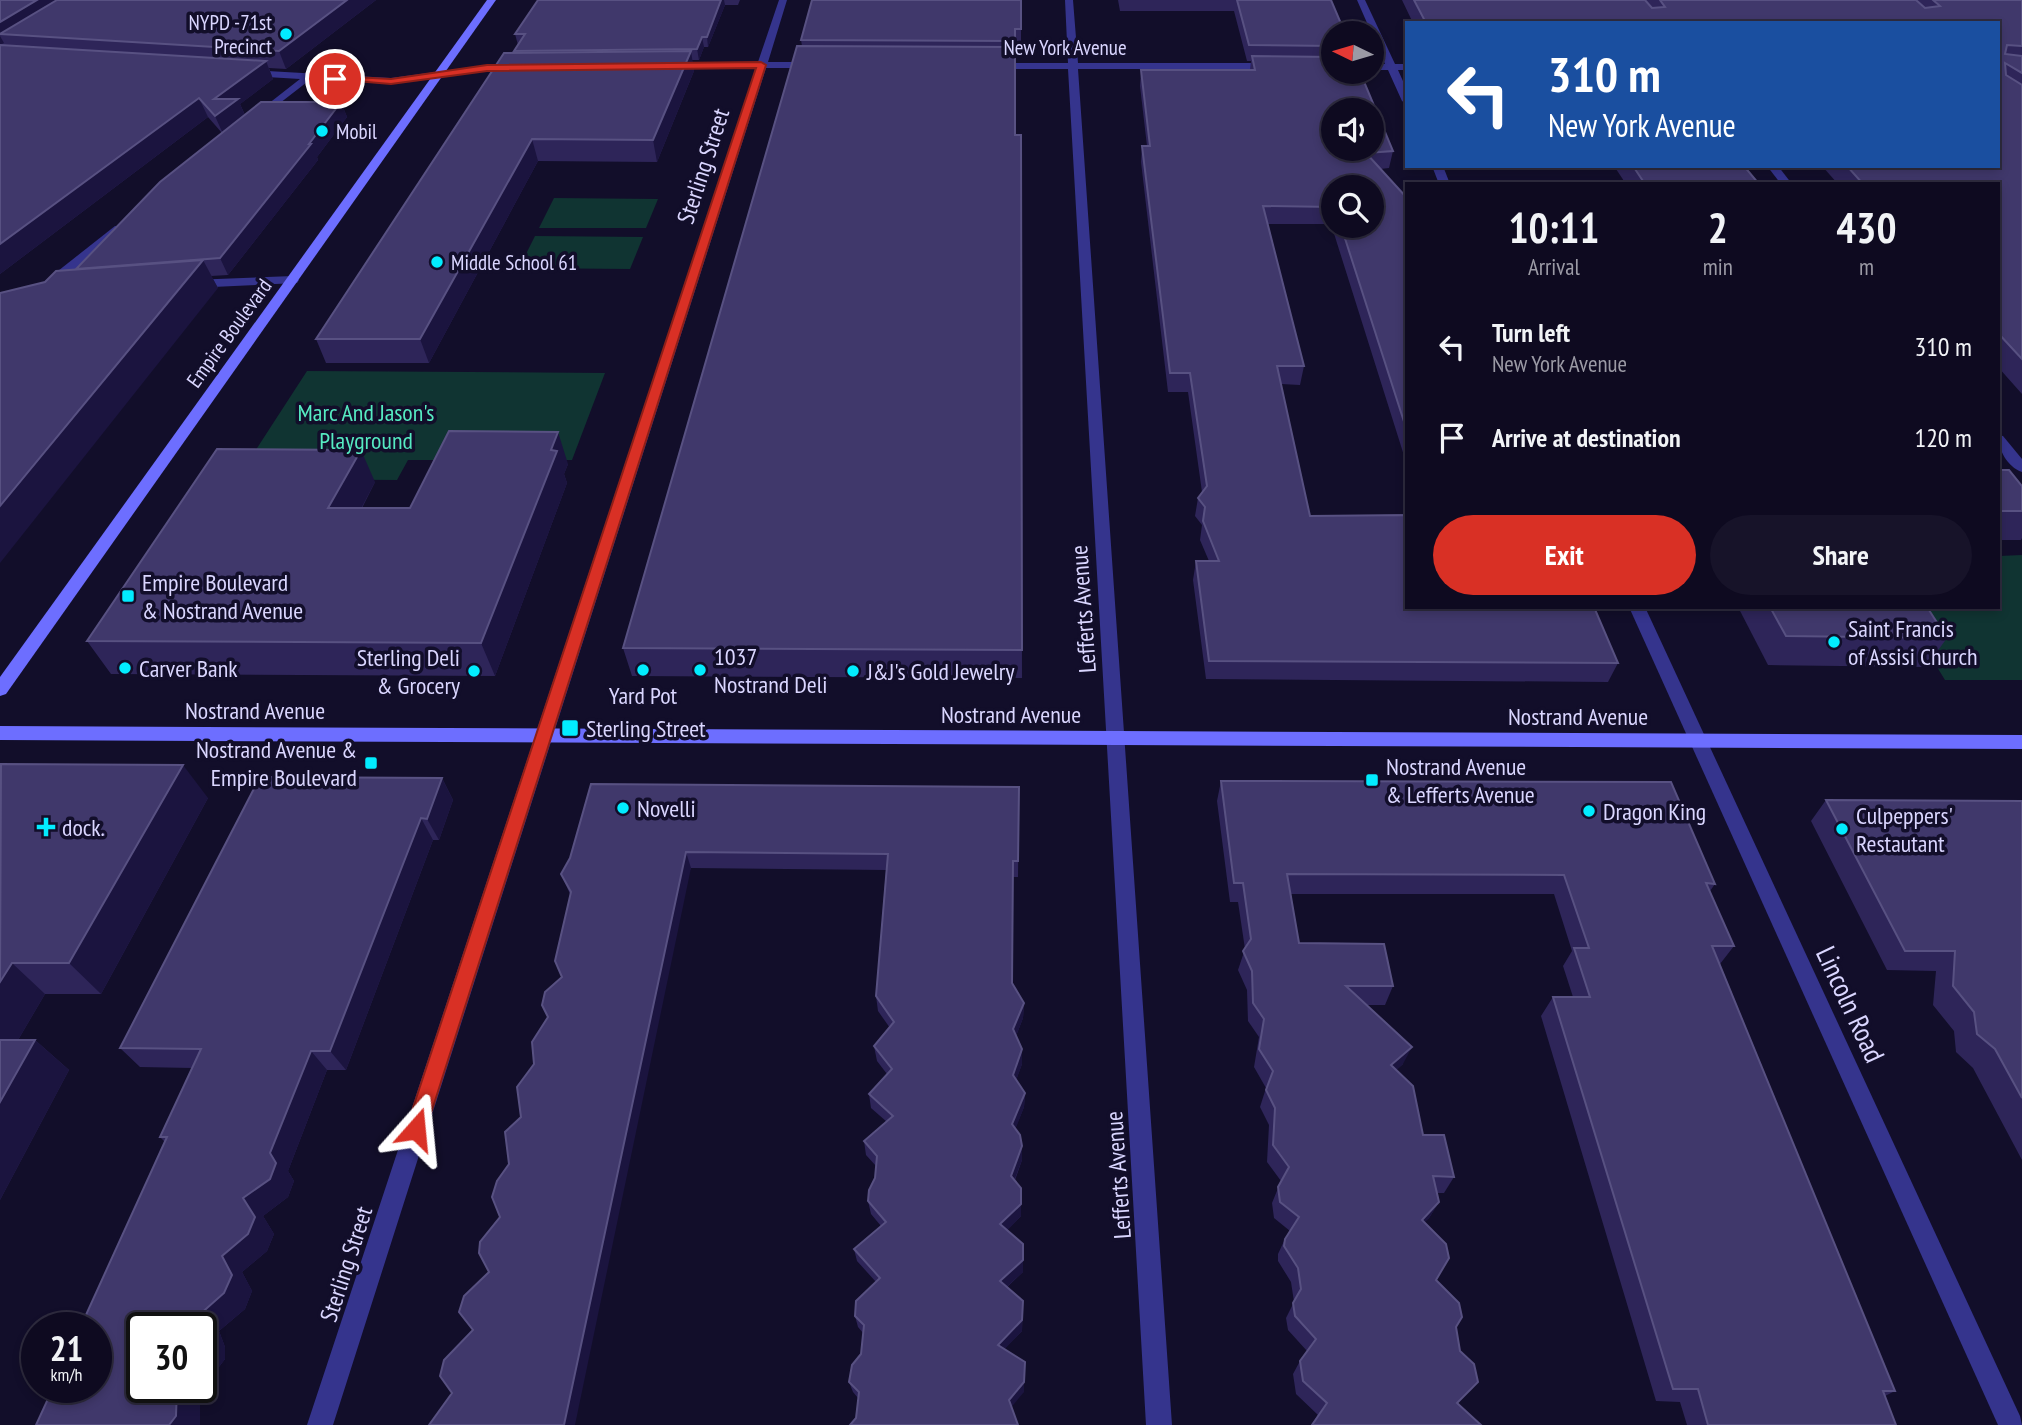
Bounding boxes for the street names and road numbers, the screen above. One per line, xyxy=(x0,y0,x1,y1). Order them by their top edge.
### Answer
street label: New York Avenue xyxy=(1003,34,1127,61)
street label: Sterling Street xyxy=(670,104,736,228)
street label: Empire Boulevard xyxy=(180,273,278,393)
street label: Lefferts Avenue xyxy=(1063,544,1103,674)
street label: Nostrand Avenue xyxy=(185,695,325,726)
street label: Nostrand Avenue xyxy=(941,699,1081,730)
street label: Nostrand Avenue xyxy=(1508,701,1648,732)
street label: Lincoln Road xyxy=(1808,940,1894,1068)
street label: Lefferts Avenue xyxy=(1098,1110,1138,1240)
street label: Sterling Street xyxy=(313,1202,379,1326)

